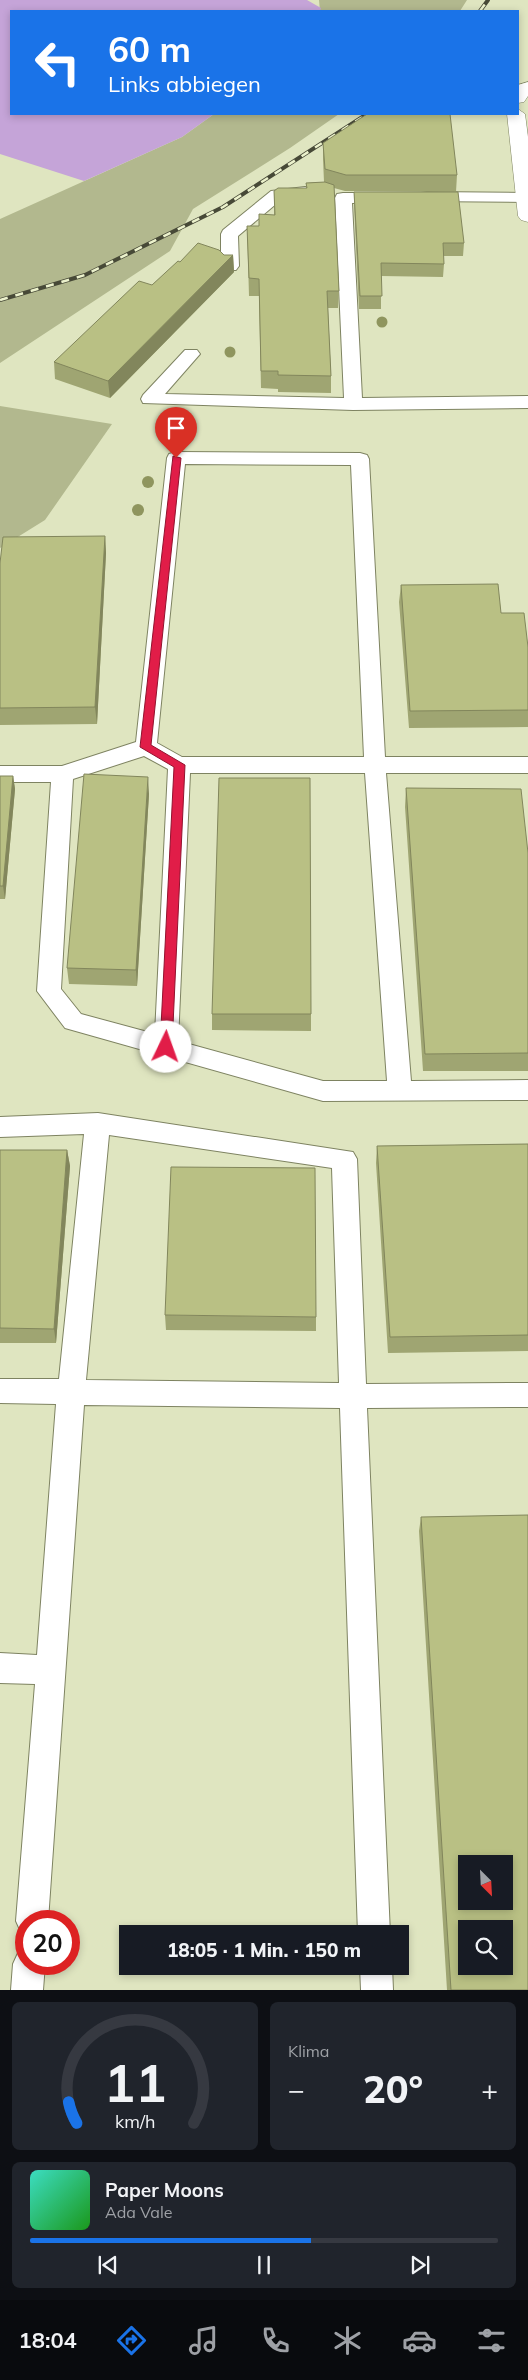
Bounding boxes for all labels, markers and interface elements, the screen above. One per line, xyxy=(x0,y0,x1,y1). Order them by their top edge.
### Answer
text: 60 m xyxy=(108,27,191,71)
icon: left xyxy=(25,30,90,95)
text: Links abbiegen xyxy=(108,70,261,98)
pin xyxy=(155,407,197,458)
icon: arrive xyxy=(162,414,190,442)
position arrow xyxy=(139,1020,191,1072)
north arrow xyxy=(458,1855,512,1910)
map controls xyxy=(458,1855,513,1975)
speed limit sign: 20 xyxy=(15,1910,80,1975)
button: search xyxy=(458,1920,513,1975)
text: 18:05 · 1 Min. · 150 m xyxy=(167,1938,361,1962)
text: Klima xyxy=(288,2041,329,2061)
text: 11 xyxy=(104,2050,166,2115)
text: 20° xyxy=(363,2065,423,2113)
text: − xyxy=(288,2072,305,2107)
text: + xyxy=(481,2072,498,2107)
text: km/h xyxy=(115,2110,155,2132)
text: Paper Moons xyxy=(105,2178,224,2202)
text: Ada Vale xyxy=(105,2202,172,2222)
icon: previous xyxy=(94,2251,122,2279)
icon: pause xyxy=(250,2251,278,2279)
icon: next xyxy=(406,2251,434,2279)
icon: directions xyxy=(114,2323,149,2358)
icon: music xyxy=(186,2323,221,2358)
icon: phone xyxy=(258,2323,293,2358)
icon: climate xyxy=(330,2323,365,2358)
icon: car xyxy=(402,2323,437,2358)
icon: filters xyxy=(474,2323,509,2358)
text: 18:04 xyxy=(19,2326,77,2354)

